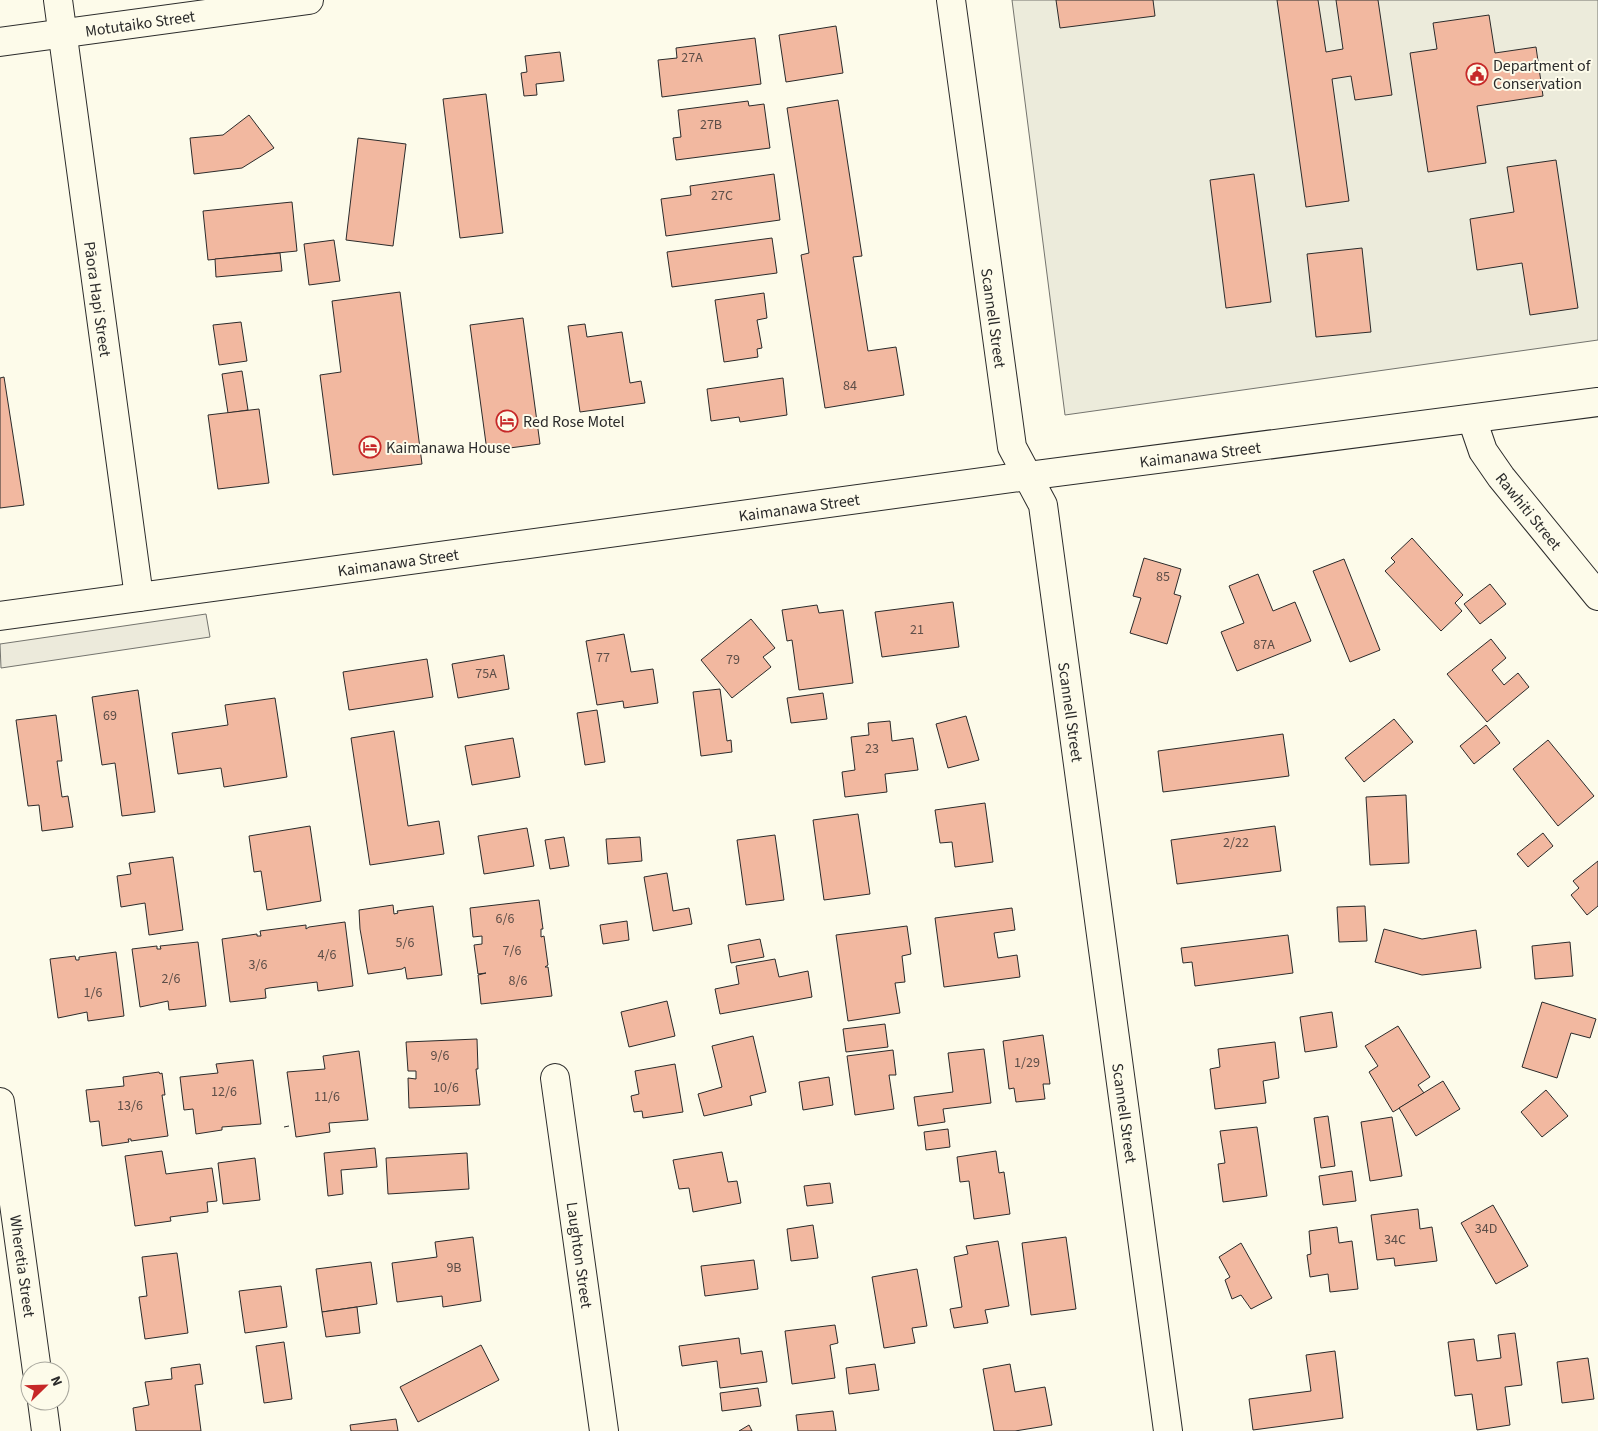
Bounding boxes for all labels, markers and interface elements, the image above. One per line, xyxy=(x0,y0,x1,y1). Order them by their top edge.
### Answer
street label: Motutaiko Street xyxy=(84,5,197,43)
house number: 27A xyxy=(681,48,703,68)
place label: Department of Conservation xyxy=(1493,55,1592,95)
public building icon: Department of Conservation xyxy=(1465,62,1489,86)
house number: 27B xyxy=(700,115,722,135)
house number: 27C xyxy=(711,186,733,206)
street label: Pāora Hapi Street xyxy=(78,240,116,359)
street label: Scannell Street xyxy=(975,267,1011,370)
house number: 84 xyxy=(843,376,857,396)
hotel icon: Red Rose Motel xyxy=(495,409,519,433)
place label: Red Rose Motel xyxy=(523,411,625,433)
hotel icon: Kaimanawa House xyxy=(358,435,382,459)
place label: Kaimanawa House xyxy=(386,437,511,459)
street label: Kaimanawa Street xyxy=(1138,437,1263,473)
street label: Rawhiti Street xyxy=(1490,468,1567,555)
street label: Kaimanawa Street xyxy=(737,489,862,527)
street label: Kaimanawa Street xyxy=(336,544,461,582)
house number: 85 xyxy=(1156,567,1170,587)
house number: 21 xyxy=(910,620,924,640)
house number: 87A xyxy=(1253,635,1275,655)
house number: 77 xyxy=(596,648,610,668)
house number: 79 xyxy=(726,650,740,670)
street label: Scannell Street xyxy=(1052,661,1088,764)
house number: 75A xyxy=(475,664,497,684)
house number: 69 xyxy=(103,706,117,726)
house number: 23 xyxy=(865,739,879,759)
house number: 2/22 xyxy=(1223,833,1249,853)
house number: 6/6 xyxy=(496,909,514,929)
house number: 5/6 xyxy=(396,933,414,953)
house number: 7/6 xyxy=(503,941,521,961)
house number: 4/6 xyxy=(318,945,336,965)
house number: 3/6 xyxy=(249,955,267,975)
house number: 2/6 xyxy=(162,969,180,989)
house number: 8/6 xyxy=(509,971,527,991)
house number: 1/6 xyxy=(84,983,102,1003)
house number: 9/6 xyxy=(431,1046,449,1066)
house number: 1/29 xyxy=(1014,1053,1040,1073)
street label: Scannell Street xyxy=(1106,1062,1142,1165)
house number: 10/6 xyxy=(433,1078,459,1098)
house number: 12/6 xyxy=(211,1082,237,1102)
house number: 11/6 xyxy=(314,1087,340,1107)
house number: 13/6 xyxy=(117,1096,143,1116)
street label: Laughton Street xyxy=(561,1201,597,1310)
street label: Wheretia Street xyxy=(4,1214,40,1319)
house number: 34D xyxy=(1475,1219,1497,1239)
house number: 34C xyxy=(1384,1230,1406,1250)
house number: 9B xyxy=(446,1258,462,1278)
north arrow xyxy=(20,1361,70,1411)
text: N xyxy=(45,1373,67,1390)

